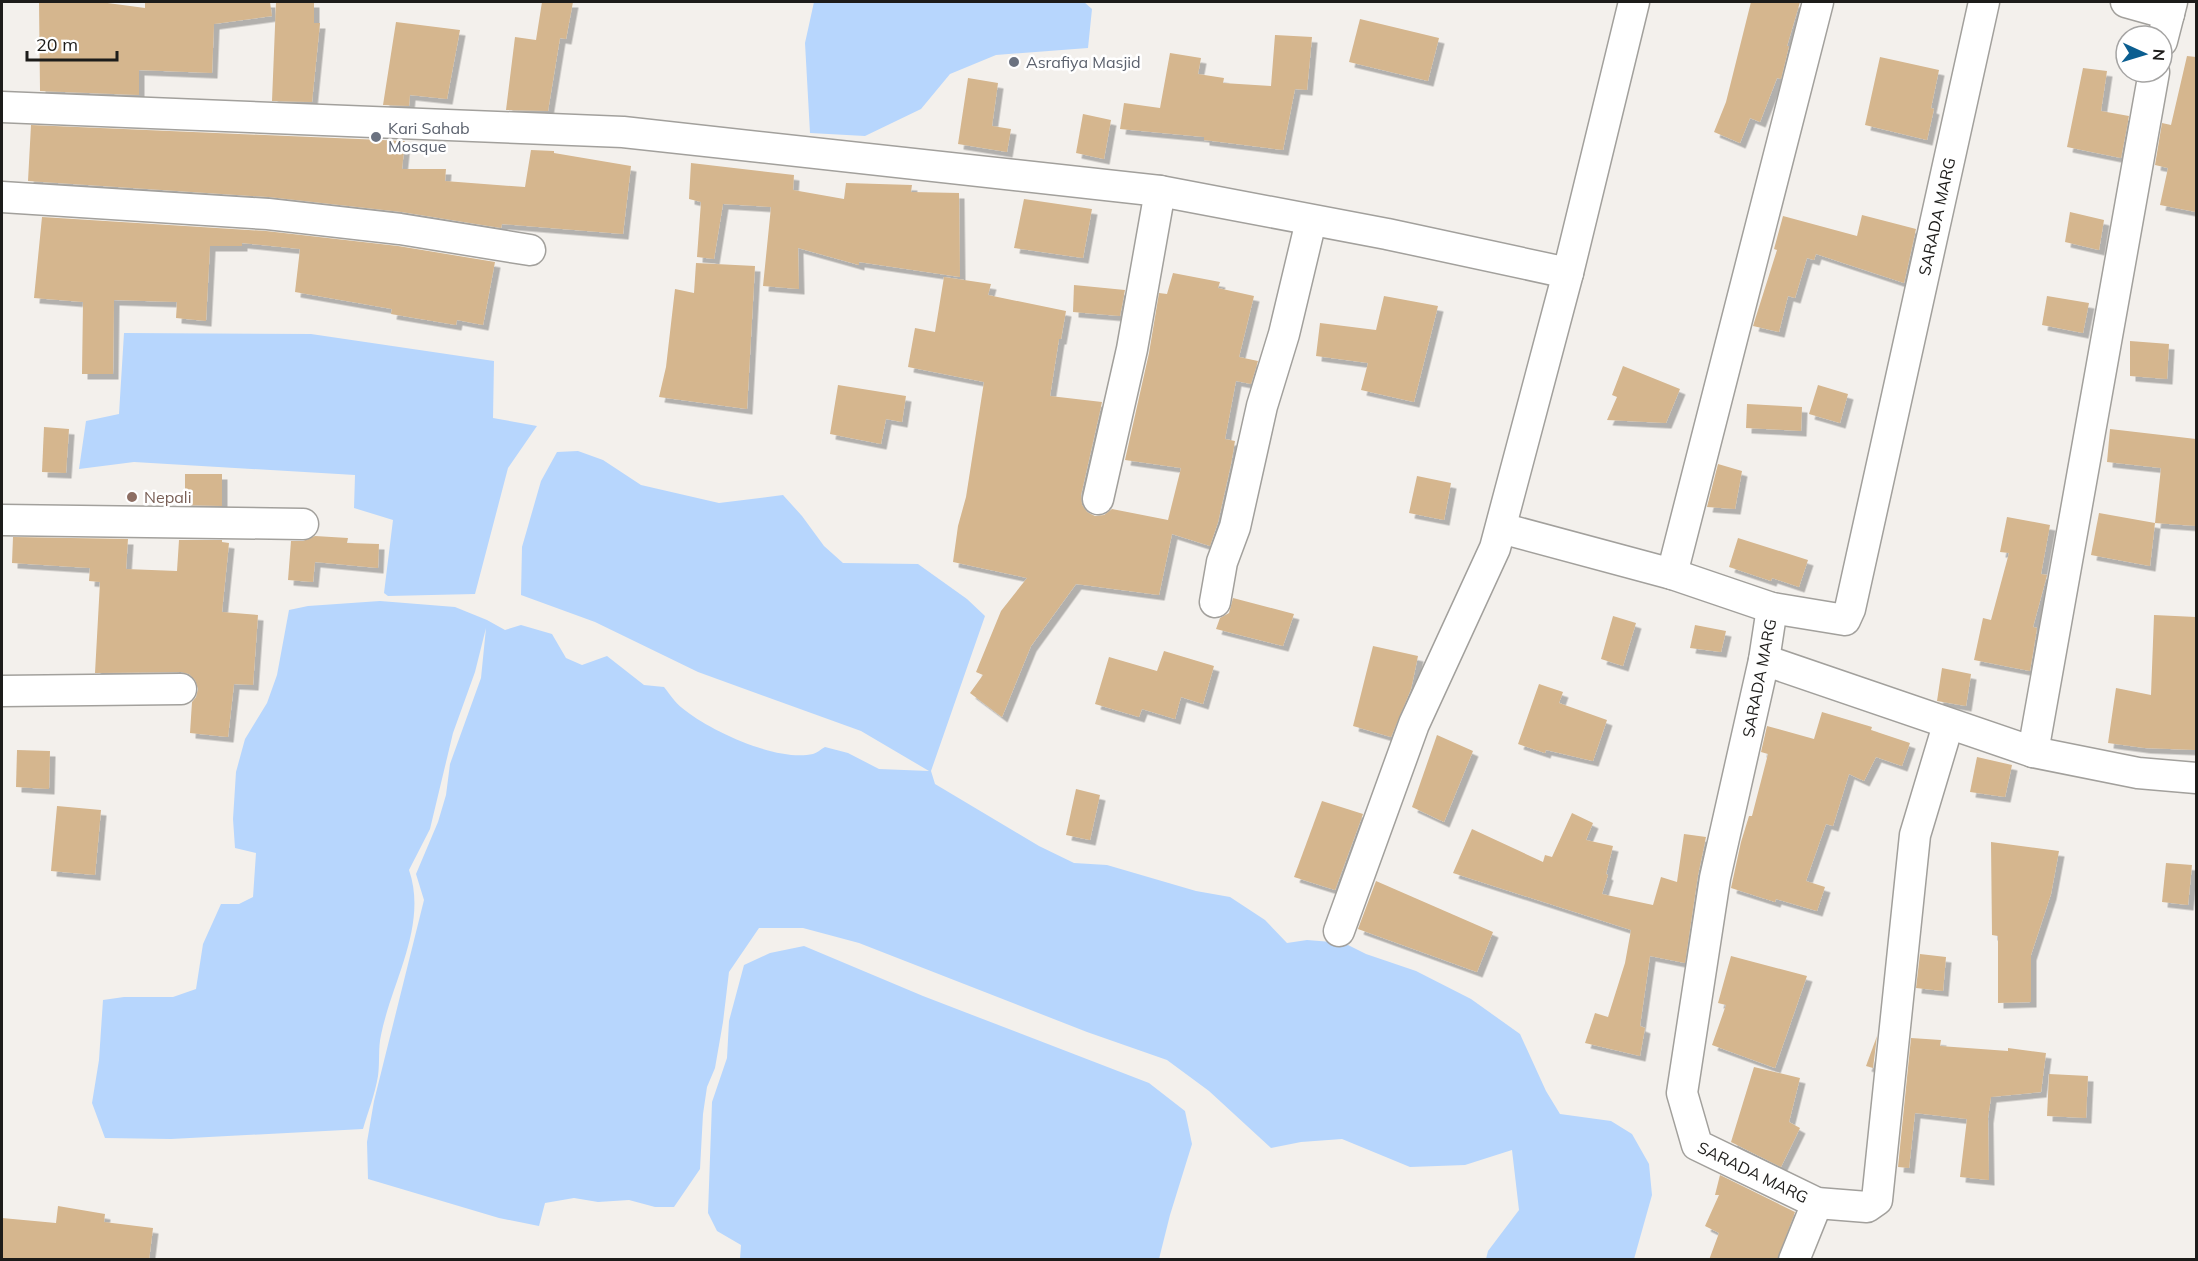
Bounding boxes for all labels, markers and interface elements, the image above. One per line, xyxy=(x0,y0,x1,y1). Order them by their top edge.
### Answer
scale bar xyxy=(27,24,117,62)
north arrow xyxy=(2114,24,2174,84)
text: 20 m xyxy=(36,33,78,56)
text: N xyxy=(2149,48,2169,62)
place label: Asrafiya Masjid xyxy=(1026,52,1141,72)
marker: Asrafiya Masjid xyxy=(1007,55,1021,69)
place label: Kari Sahab Mosque xyxy=(388,118,470,156)
marker: Kari Sahab Mosque xyxy=(369,130,383,144)
street label: SARADA MARG xyxy=(1914,156,1959,277)
place label: Nepali xyxy=(144,487,191,507)
marker: Nepali xyxy=(125,490,139,504)
street label: SARADA MARG xyxy=(1738,617,1780,739)
street label: SARADA MARG xyxy=(1695,1137,1812,1207)

